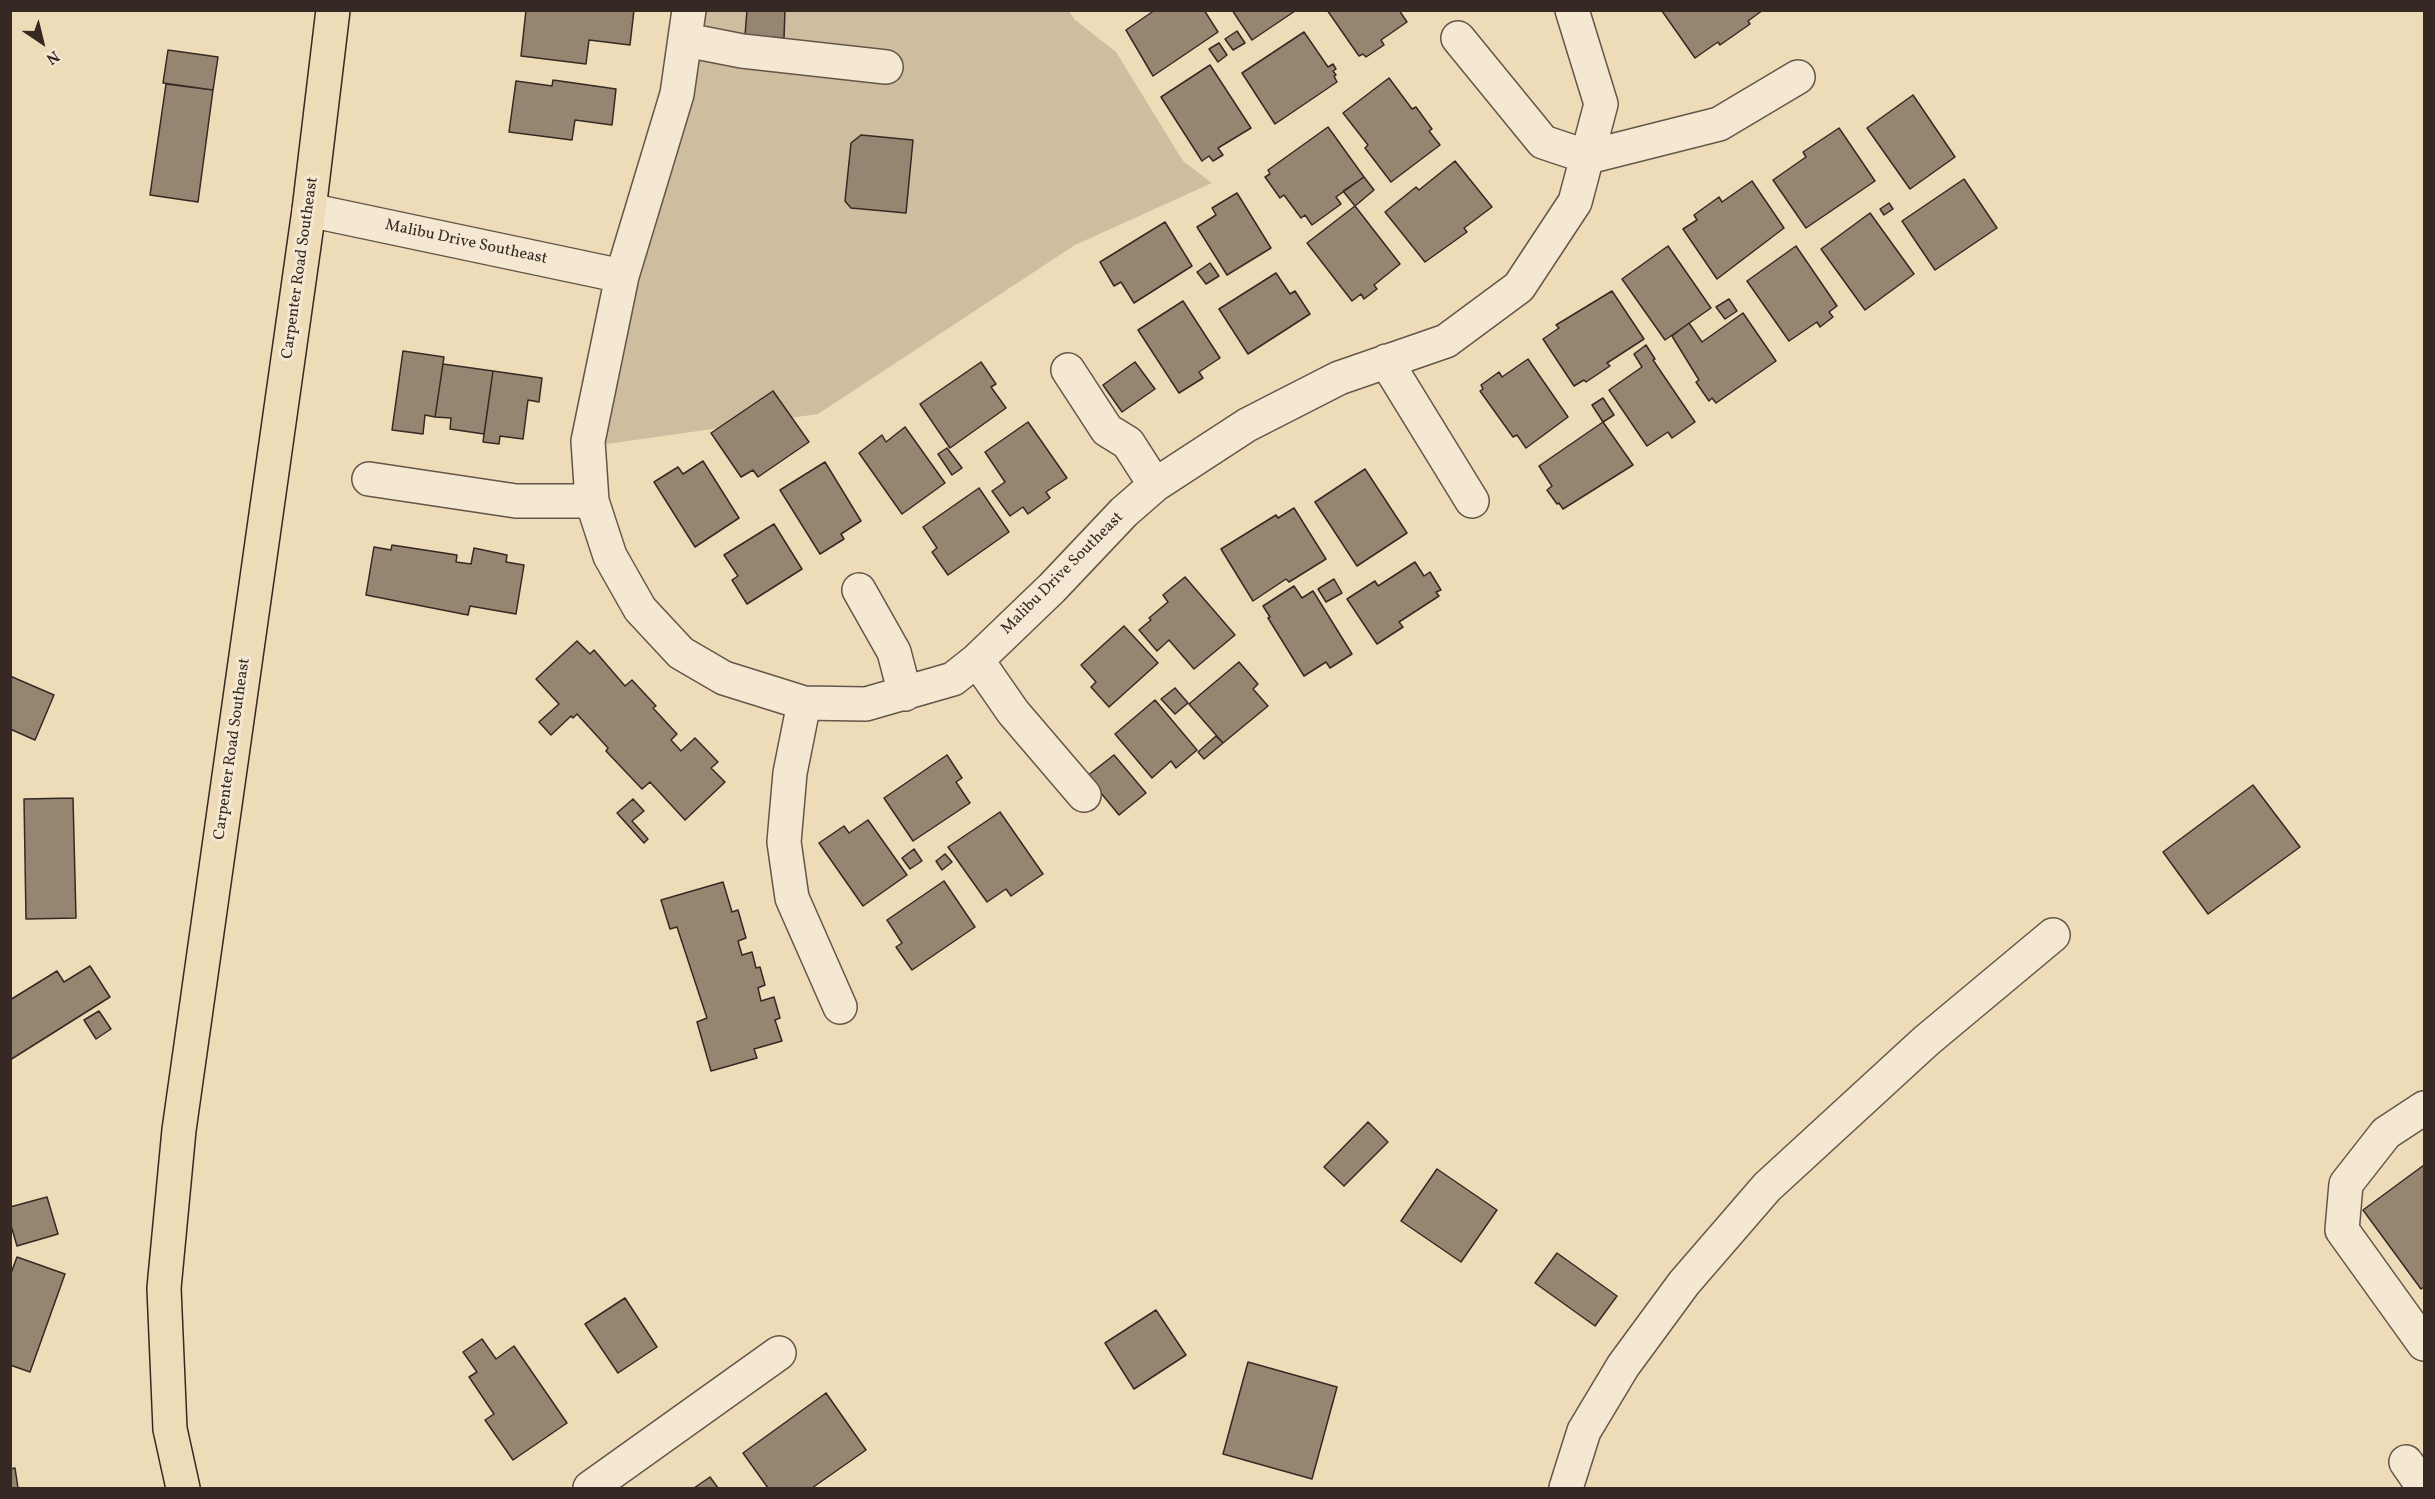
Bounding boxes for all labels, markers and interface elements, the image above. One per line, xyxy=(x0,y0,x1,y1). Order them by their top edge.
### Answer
north arrow xyxy=(12,12,72,72)
text: N xyxy=(41,44,63,69)
street label: Carpenter Road Southeast xyxy=(279,176,323,360)
street label: Malibu Drive Southeast xyxy=(383,216,549,270)
street label: Malibu Drive Southeast xyxy=(998,509,1128,639)
street label: Carpenter Road Southeast xyxy=(211,657,255,841)

